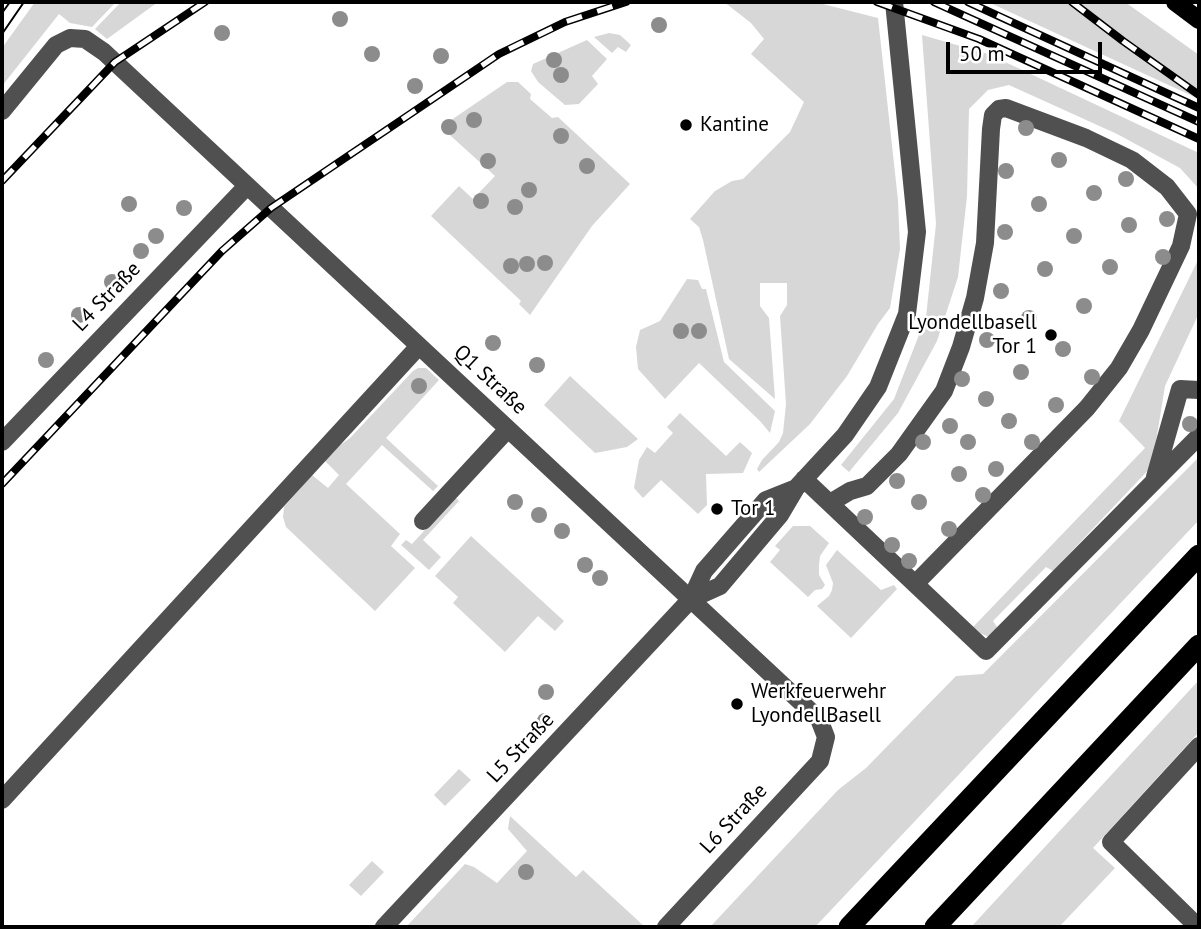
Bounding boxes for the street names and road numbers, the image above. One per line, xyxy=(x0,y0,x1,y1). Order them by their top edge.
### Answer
street label: L4 Straße xyxy=(68,257,146,337)
street label: Q1 Straße xyxy=(448,340,532,420)
street label: L5 Straße xyxy=(482,708,560,788)
street label: L6 Straße xyxy=(695,779,773,859)

